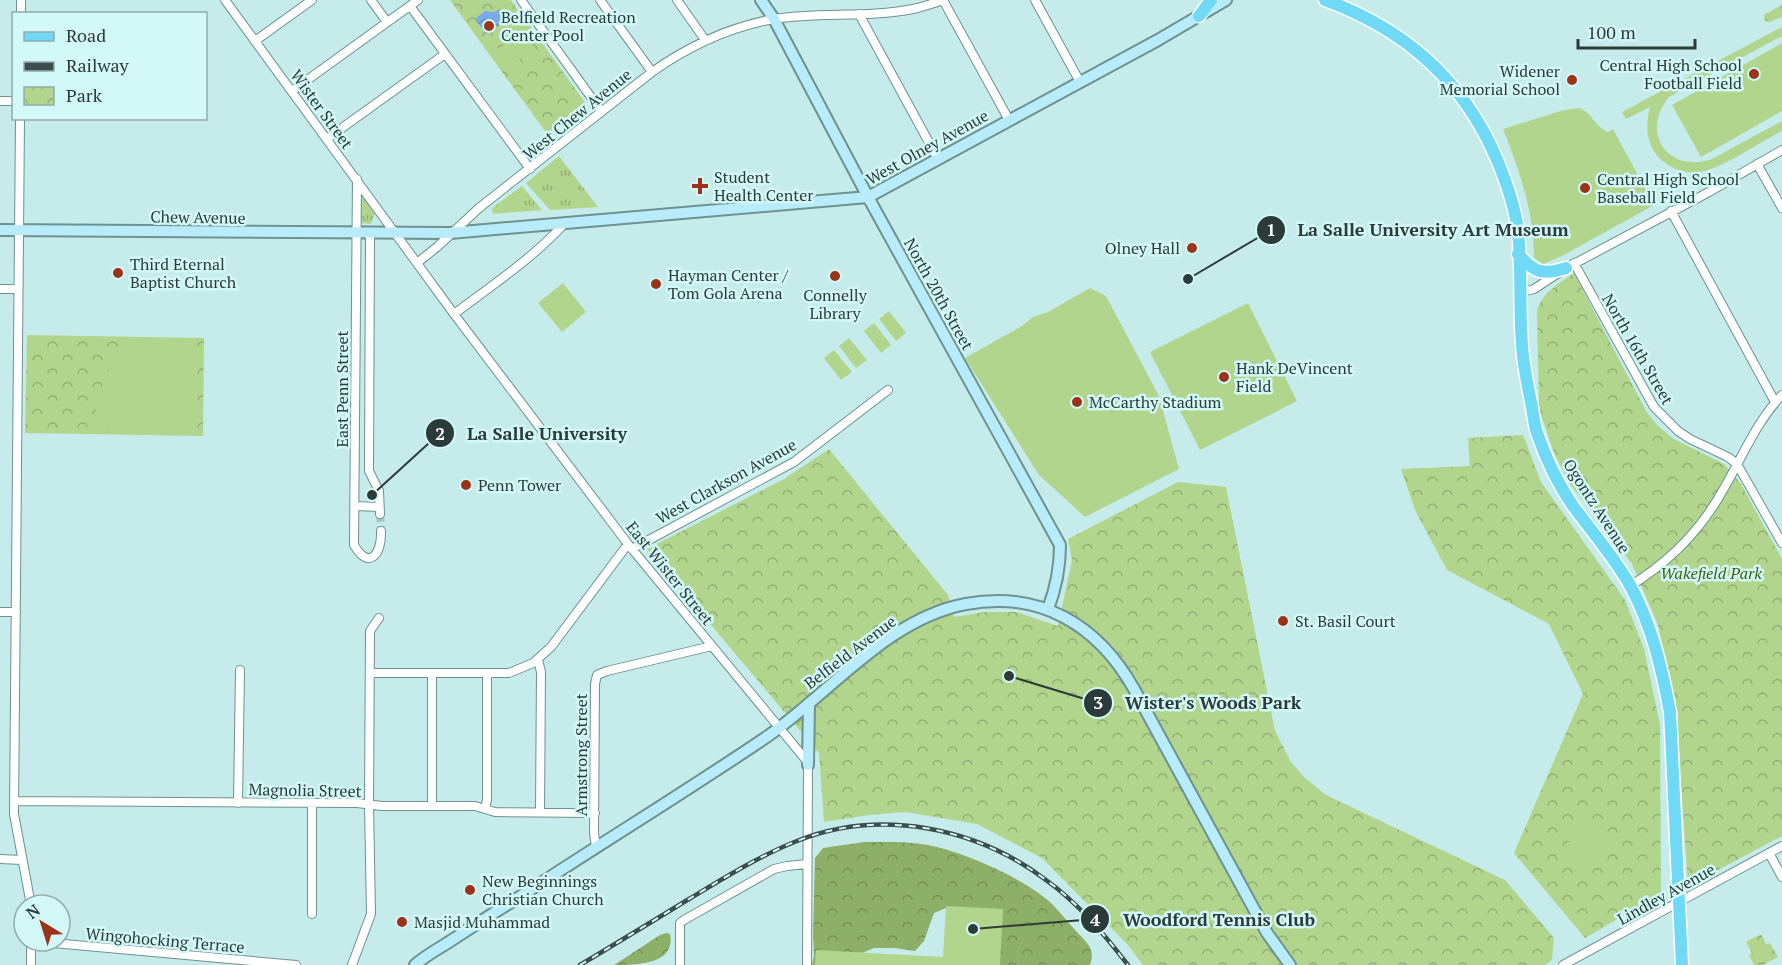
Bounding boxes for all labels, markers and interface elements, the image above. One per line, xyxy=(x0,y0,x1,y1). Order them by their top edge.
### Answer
place label: Belfield Recreation Center Pool xyxy=(501,6,636,46)
legend xyxy=(12,12,207,120)
scale bar xyxy=(1578,12,1695,50)
marker: Belfield Recreation Center Pool xyxy=(482,19,496,33)
text: 100 m xyxy=(1587,20,1636,44)
text: Road xyxy=(66,23,106,47)
text: Railway xyxy=(66,53,130,77)
place label: Central High School Football Field xyxy=(1600,54,1742,94)
place label: Widener Memorial School xyxy=(1440,60,1561,100)
street label: West Chew Avenue xyxy=(518,63,636,165)
street label: Wister Street xyxy=(286,65,358,153)
marker: Central High School Football Field xyxy=(1747,67,1761,81)
marker: Widener Memorial School xyxy=(1565,73,1579,87)
text: Park xyxy=(66,83,103,107)
street label: West Olney Avenue xyxy=(862,104,992,190)
place label: Student Health Center xyxy=(714,166,814,206)
place label: Central High School Baseball Field xyxy=(1597,168,1740,208)
marker: Student Health Center xyxy=(691,177,709,195)
marker: Central High School Baseball Field xyxy=(1578,181,1592,195)
street label: Chew Avenue xyxy=(150,205,246,229)
callout: La Salle University Art Museum xyxy=(1256,212,1581,248)
text: 1 xyxy=(1266,217,1276,241)
text: La Salle University Art Museum xyxy=(1297,217,1569,241)
street label: North 20th Street xyxy=(899,234,979,354)
place label: Olney Hall xyxy=(1105,237,1180,259)
marker: Olney Hall xyxy=(1185,241,1199,255)
place label: Third Eternal Baptist Church xyxy=(130,253,237,293)
place label: Hayman Center / Tom Gola Arena xyxy=(668,264,789,304)
marker: Third Eternal Baptist Church xyxy=(111,266,125,280)
marker: Connelly Library xyxy=(828,269,842,283)
marker: Hayman Center / Tom Gola Arena xyxy=(649,277,663,291)
place label: Connelly Library xyxy=(803,284,868,324)
street label: North 16th Street xyxy=(1597,289,1679,409)
street label: East Penn Street xyxy=(331,331,353,447)
place label: Hank DeVincent Field xyxy=(1236,357,1353,397)
marker: Hank DeVincent Field xyxy=(1217,370,1231,384)
place label: McCarthy Stadium xyxy=(1089,391,1222,413)
marker: McCarthy Stadium xyxy=(1070,395,1084,409)
callout: La Salle University xyxy=(425,415,639,451)
text: 2 xyxy=(435,421,445,445)
text: La Salle University xyxy=(467,421,627,445)
street label: West Clarkson Avenue xyxy=(652,433,800,529)
street label: Ogontz Avenue xyxy=(1558,455,1636,557)
place label: Penn Tower xyxy=(478,474,562,496)
marker: Penn Tower xyxy=(459,478,473,492)
street label: East Wister Street xyxy=(621,517,719,630)
park label: Wakefield Park xyxy=(1660,562,1762,584)
street label: Belfield Avenue xyxy=(799,610,901,694)
place label: St. Basil Court xyxy=(1295,610,1396,632)
marker: St. Basil Court xyxy=(1276,614,1290,628)
callout: Wister's Woods Park xyxy=(1083,685,1314,721)
text: 3 xyxy=(1093,690,1103,714)
text: Wister's Woods Park xyxy=(1125,690,1302,714)
street label: Armstrong Street xyxy=(570,693,592,817)
street label: Magnolia Street xyxy=(248,778,362,802)
street label: Lindley Avenue xyxy=(1613,858,1719,930)
place label: New Beginnings Christian Church xyxy=(482,870,604,910)
marker: New Beginnings Christian Church xyxy=(463,883,477,897)
north arrow xyxy=(12,893,72,953)
text: N xyxy=(21,899,44,924)
callout: Woodford Tennis Club xyxy=(1080,901,1327,937)
text: 4 xyxy=(1090,907,1101,931)
text: Woodford Tennis Club xyxy=(1123,907,1316,931)
place label: Masjid Muhammad xyxy=(414,911,550,933)
marker: Masjid Muhammad xyxy=(395,915,409,929)
street label: Wingohocking Terrace xyxy=(85,922,245,958)

